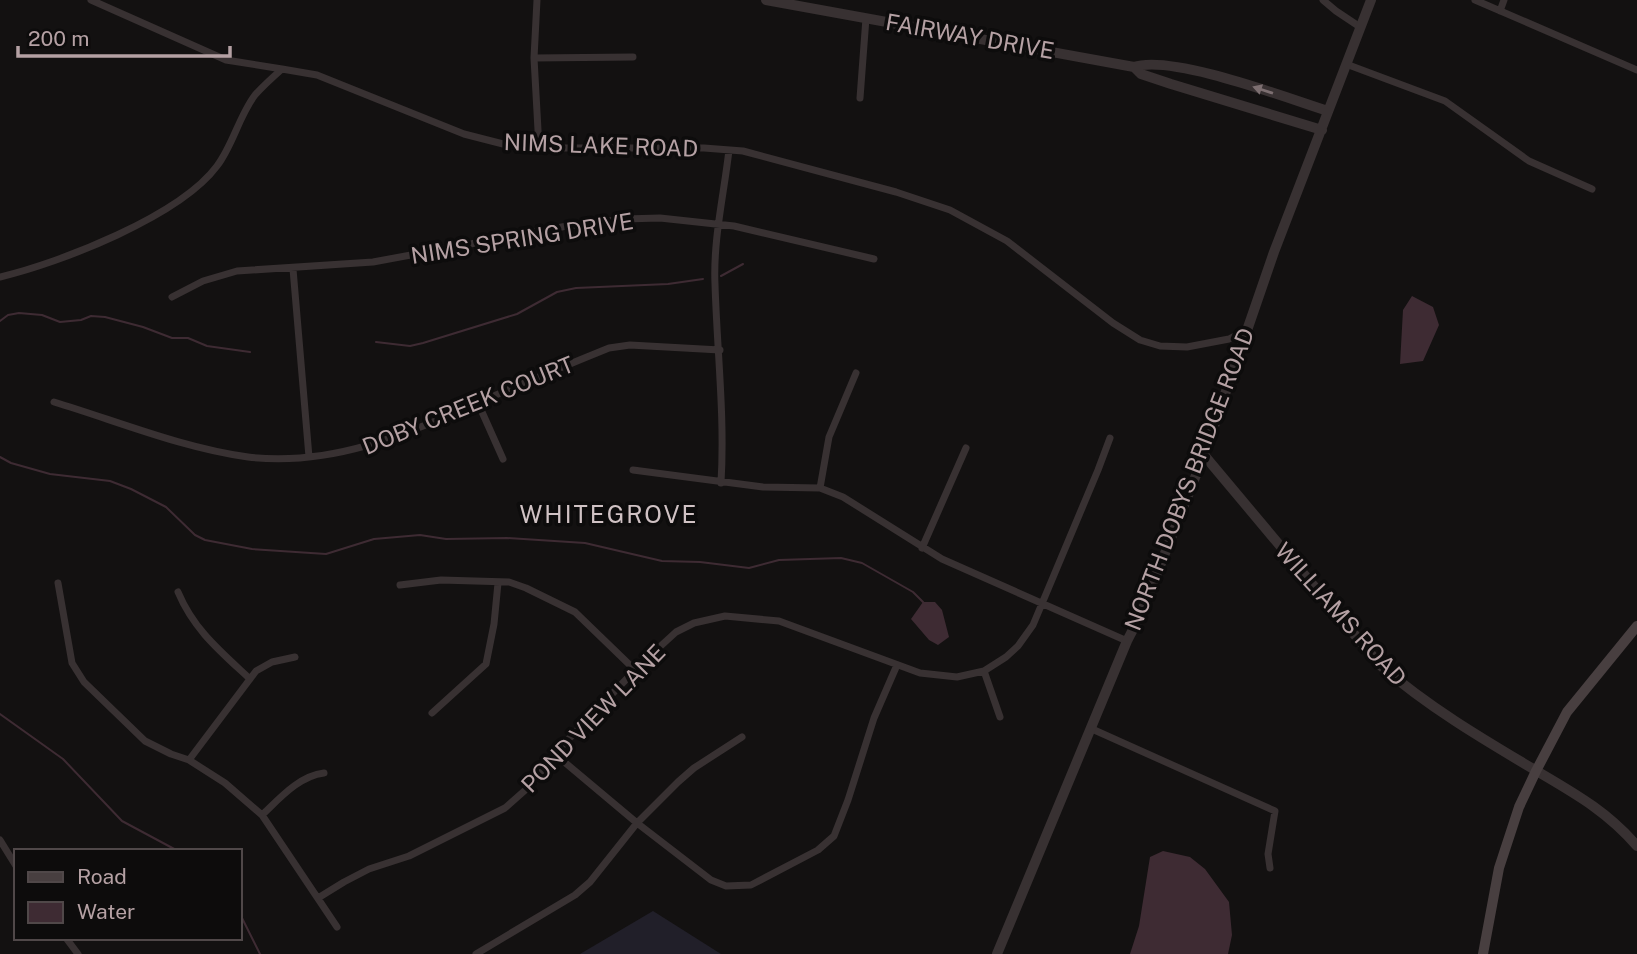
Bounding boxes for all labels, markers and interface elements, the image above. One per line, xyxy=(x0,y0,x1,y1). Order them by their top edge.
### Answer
street label: FAIRWAY DRIVE xyxy=(884,8,1056,64)
scale bar xyxy=(18,14,229,58)
text: 200 m xyxy=(28,26,89,51)
one-way arrow xyxy=(1252,84,1273,95)
street label: NIMS LAKE ROAD xyxy=(503,128,699,162)
street label: NIMS SPRING DRIVE xyxy=(409,207,635,269)
street label: NORTH DOBYS BRIDGE ROAD xyxy=(1119,324,1259,634)
street label: DOBY CREEK COURT xyxy=(358,350,578,460)
district label: WHITEGROVE xyxy=(519,500,699,528)
street label: WILLIAMS ROAD xyxy=(1270,537,1412,691)
street label: POND VIEW LANE xyxy=(515,638,671,798)
legend xyxy=(14,849,242,940)
text: Road xyxy=(77,864,127,889)
text: Water xyxy=(77,899,135,924)

